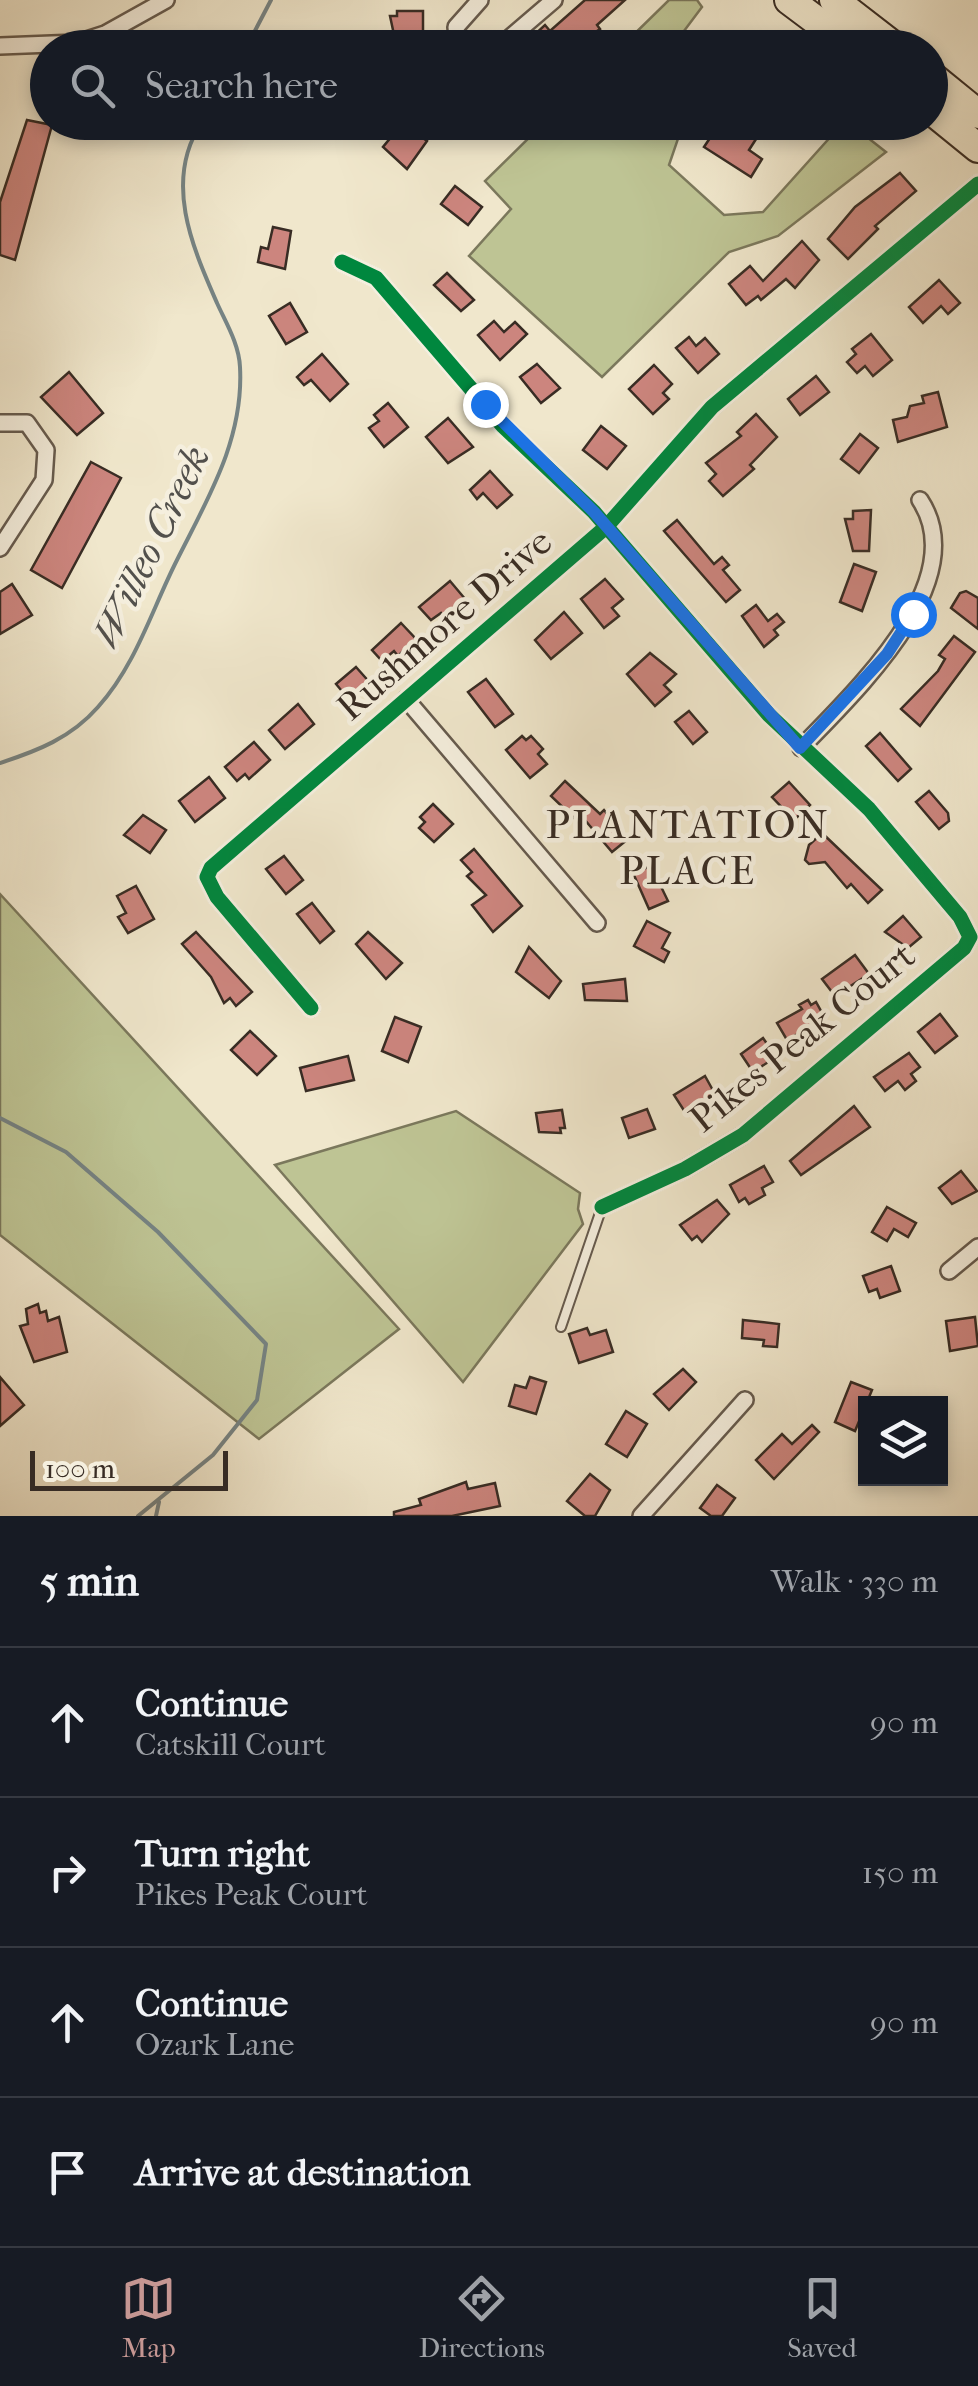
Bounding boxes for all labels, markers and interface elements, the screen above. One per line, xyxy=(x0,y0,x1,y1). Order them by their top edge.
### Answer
search box xyxy=(30,30,948,140)
icon: search xyxy=(65,58,120,113)
text: Search here xyxy=(145,63,338,108)
route end xyxy=(463,382,509,428)
water label: Willeo Creek xyxy=(82,438,219,655)
street label: Rushmore Drive xyxy=(328,519,561,730)
route start xyxy=(891,592,937,638)
district label: PLANTATION PLACE xyxy=(546,802,830,894)
street label: Pikes Peak Court xyxy=(681,933,924,1142)
map controls xyxy=(858,1396,948,1486)
button: layers xyxy=(858,1396,948,1486)
scale bar xyxy=(30,1446,228,1490)
text: 100 m xyxy=(45,1452,115,1485)
text: 5 min xyxy=(40,1557,139,1606)
text: Walk · 330 m xyxy=(771,1563,938,1600)
text: Continue xyxy=(135,1681,288,1726)
icon: ahead xyxy=(40,1695,95,1750)
text: 90 m xyxy=(870,1704,938,1741)
text: Catskill Court xyxy=(135,1726,326,1763)
text: Turn right xyxy=(135,1831,310,1876)
icon: right xyxy=(40,1845,95,1900)
text: 150 m xyxy=(862,1854,938,1891)
text: Pikes Peak Court xyxy=(135,1876,368,1913)
text: Continue xyxy=(135,1981,288,2026)
icon: ahead xyxy=(40,1995,95,2050)
text: 90 m xyxy=(870,2004,938,2041)
text: Ozark Lane xyxy=(135,2026,294,2063)
icon: arrive xyxy=(40,2145,95,2200)
text: Arrive at destination xyxy=(135,2150,471,2195)
tab: Map xyxy=(121,2271,176,2364)
tab: Directions xyxy=(419,2271,545,2364)
tab: Saved xyxy=(787,2271,857,2364)

